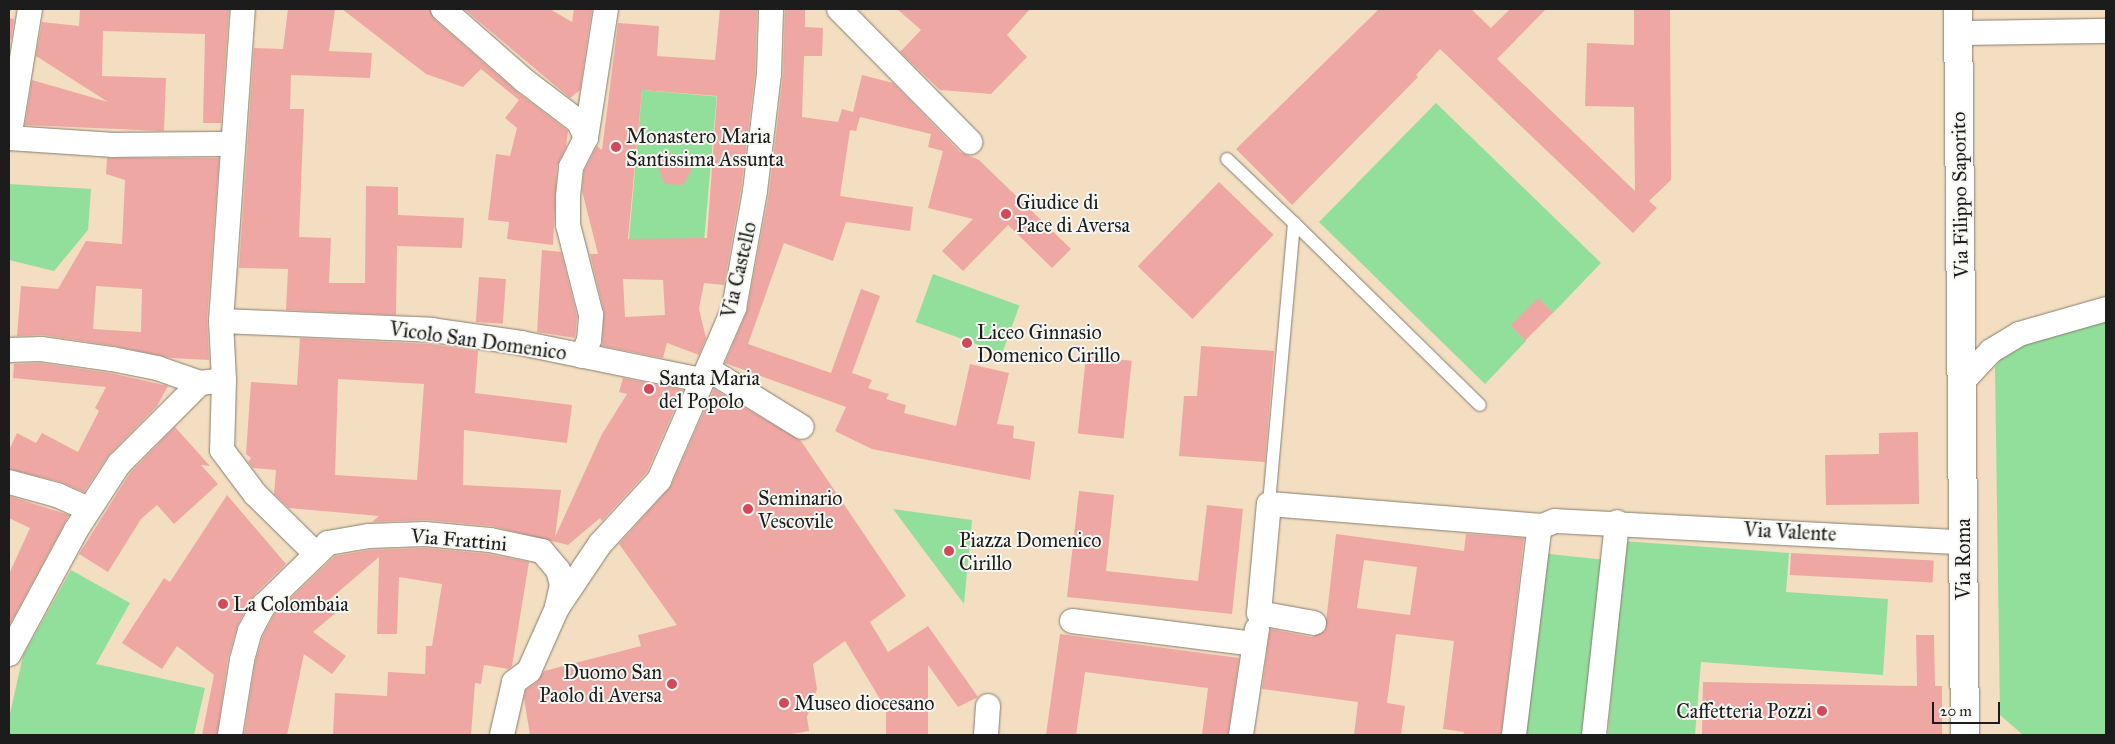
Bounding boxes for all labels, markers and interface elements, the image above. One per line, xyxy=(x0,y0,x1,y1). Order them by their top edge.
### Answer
street label: Via Filippo Saporito xyxy=(1947,112,1973,278)
place label: Monastero Maria Santissima Assunta xyxy=(626,124,784,171)
marker: Monastero Maria Santissima Assunta xyxy=(610,141,622,153)
place label: Giudice di Pace di Aversa xyxy=(1016,190,1130,237)
marker: Giudice di Pace di Aversa xyxy=(1000,208,1012,220)
street label: Via Castello xyxy=(716,220,762,320)
street label: Vicolo San Domenico xyxy=(388,317,568,365)
place label: Liceo Ginnasio Domenico Cirillo xyxy=(977,320,1120,367)
marker: Liceo Ginnasio Domenico Cirillo xyxy=(961,337,973,349)
place label: Santa Maria del Popolo xyxy=(659,366,760,413)
marker: Santa Maria del Popolo xyxy=(643,383,655,395)
place label: Seminario Vescovile xyxy=(758,486,843,533)
marker: Seminario Vescovile xyxy=(742,503,754,515)
street label: Via Valente xyxy=(1743,518,1837,546)
street label: Via Roma xyxy=(1951,518,1975,600)
street label: Via Frattini xyxy=(410,524,508,556)
place label: Piazza Domenico Cirillo xyxy=(959,528,1102,575)
marker: Piazza Domenico Cirillo xyxy=(943,545,955,557)
place label: La Colombaia xyxy=(233,592,349,616)
marker: La Colombaia xyxy=(217,598,229,610)
place label: Duomo San Paolo di Aversa xyxy=(539,660,662,707)
marker: Duomo San Paolo di Aversa xyxy=(666,678,678,690)
place label: Museo diocesano xyxy=(794,691,934,715)
scale bar xyxy=(1935,692,2002,724)
marker: Museo diocesano xyxy=(778,697,790,709)
place label: Caffetteria Pozzi xyxy=(1676,699,1812,723)
text: 20 m xyxy=(1940,702,1972,720)
marker: Caffetteria Pozzi xyxy=(1816,705,1828,717)

